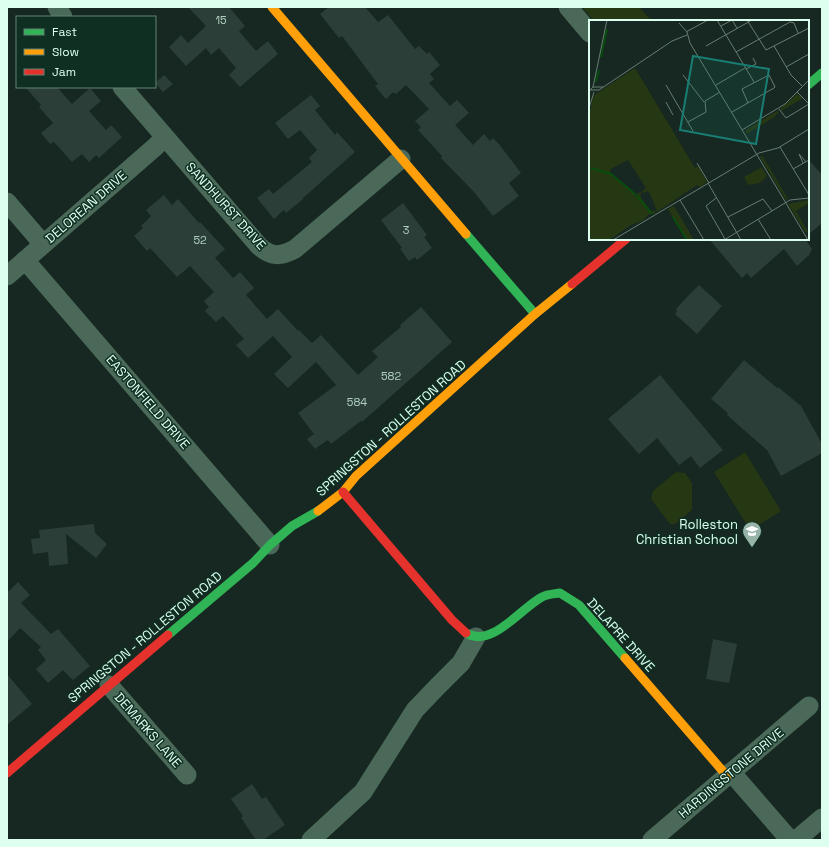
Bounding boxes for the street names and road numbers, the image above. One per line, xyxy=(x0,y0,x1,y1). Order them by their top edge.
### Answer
street label: SANDHURST DRIVE xyxy=(182,159,270,253)
street label: DELOREAN DRIVE xyxy=(42,167,130,247)
street label: EASTONFIELD DRIVE xyxy=(102,351,194,453)
street label: SPRINGSTON - ROLLESTON ROAD xyxy=(313,356,469,500)
street label: SPRINGSTON - ROLLESTON ROAD xyxy=(65,568,225,706)
street label: DELAPRE DRIVE xyxy=(583,595,659,675)
street label: DEMARKS LANE xyxy=(111,689,185,771)
street label: HARDINGSTONE DRIVE xyxy=(675,724,787,822)

